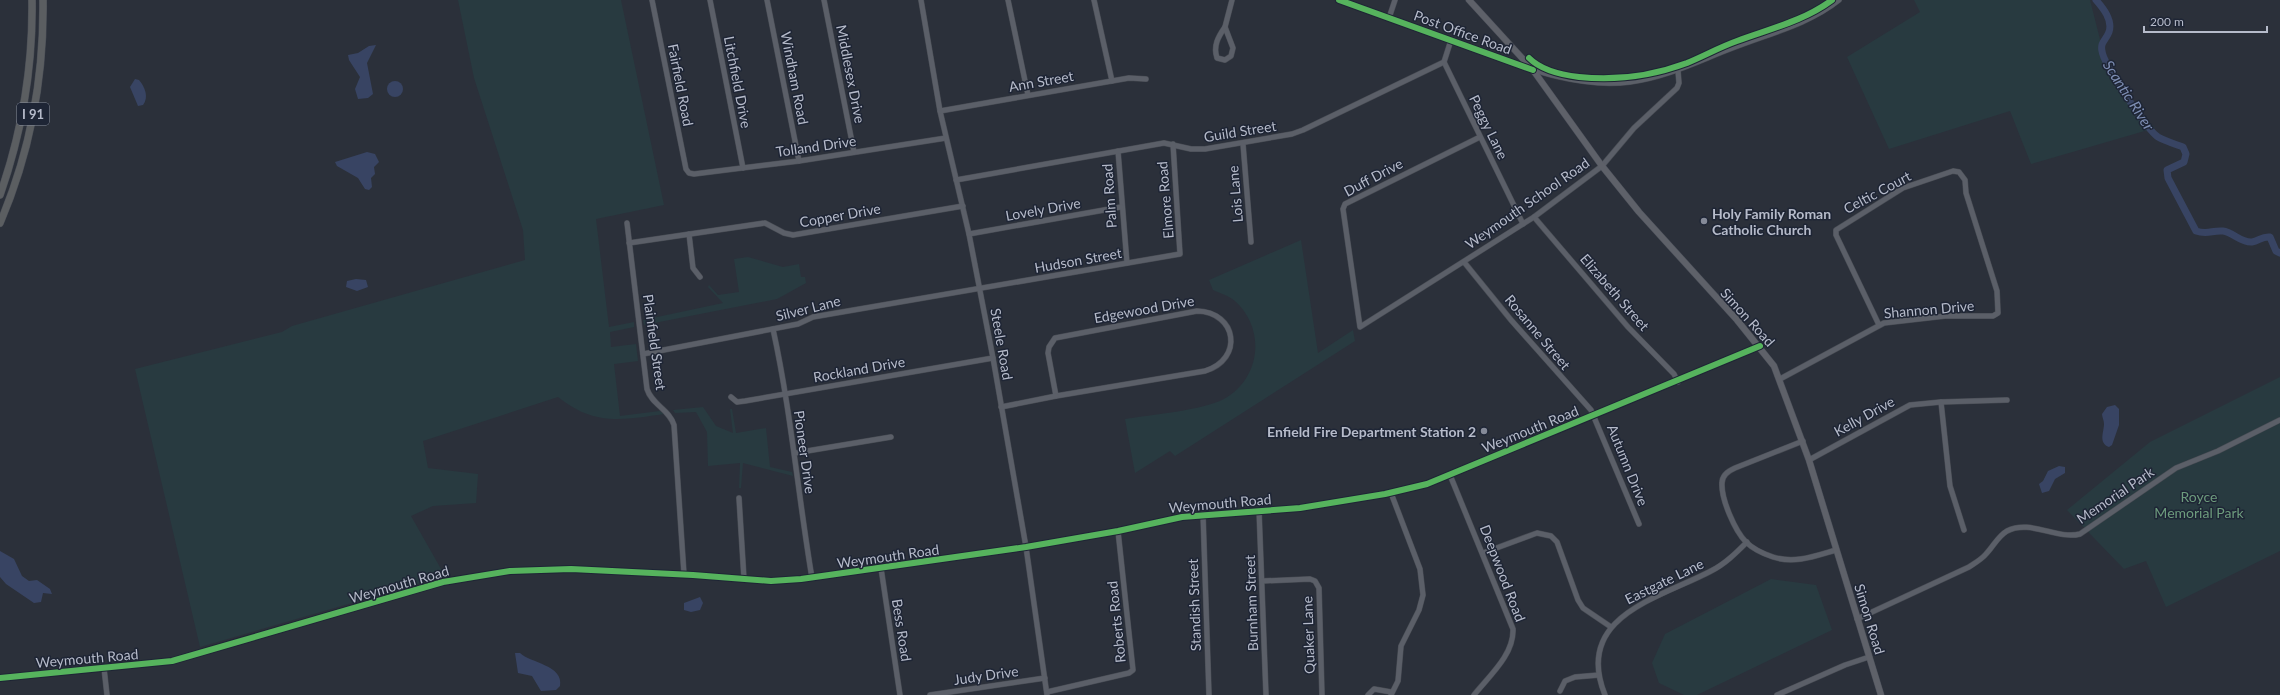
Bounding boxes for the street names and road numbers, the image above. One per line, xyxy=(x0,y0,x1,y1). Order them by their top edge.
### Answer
street label: Post Office Road xyxy=(1412,6,1514,58)
street label: Middlesex Drive xyxy=(833,23,869,125)
street label: Windham Road xyxy=(778,30,812,126)
street label: Litchfield Drive xyxy=(721,35,755,129)
street label: Fairfield Road xyxy=(665,42,697,128)
street label: Ann Street xyxy=(1007,67,1075,95)
street label: Peggy Lane xyxy=(1466,92,1512,162)
road number: I 91 xyxy=(17,103,49,125)
street label: Guild Street xyxy=(1203,117,1277,145)
street label: Tolland Drive xyxy=(775,132,857,160)
street label: Duff Drive xyxy=(1341,154,1405,200)
street label: Weymouth School Road xyxy=(1462,154,1592,252)
street label: Elmore Road xyxy=(1153,161,1177,239)
street label: Palm Road xyxy=(1098,163,1120,229)
street label: Lois Lane xyxy=(1224,165,1246,223)
street label: Celtic Court xyxy=(1840,167,1914,217)
street label: Lovely Drive xyxy=(1004,194,1082,224)
street label: Copper Drive xyxy=(798,200,882,230)
street label: Hudson Street xyxy=(1033,244,1123,276)
street label: Elizabeth Street xyxy=(1577,250,1653,334)
street label: Simon Road xyxy=(1717,284,1779,350)
street label: Rosanne Street xyxy=(1502,291,1574,373)
street label: Silver Lane xyxy=(774,292,842,324)
street label: Edgewood Drive xyxy=(1092,292,1196,326)
street label: Plainfield Street xyxy=(640,293,670,391)
street label: Shannon Drive xyxy=(1883,297,1975,321)
street label: Steele Road xyxy=(987,307,1017,381)
street label: Rockland Drive xyxy=(812,353,906,385)
street label: Kelly Drive xyxy=(1831,392,1897,440)
street label: Weymouth Road xyxy=(1479,402,1581,456)
street label: Pioneer Drive xyxy=(791,409,819,495)
street label: Autumn Drive xyxy=(1604,422,1652,508)
street label: Memorial Park xyxy=(2073,462,2157,527)
street label: Weymouth Road xyxy=(1168,490,1272,516)
street label: Deepwood Road xyxy=(1477,522,1529,624)
street label: Weymouth Road xyxy=(836,540,940,572)
street label: Burnham Street xyxy=(1241,555,1261,651)
street label: Eastgate Lane xyxy=(1622,555,1706,607)
street label: Standish Street xyxy=(1184,558,1204,652)
street label: Weymouth Road xyxy=(347,562,451,606)
street label: Roberts Road xyxy=(1103,580,1129,664)
street label: Simon Road xyxy=(1851,582,1889,656)
street label: Quaker Lane xyxy=(1298,596,1318,674)
street label: Bess Road xyxy=(889,598,915,662)
street label: Weymouth Road xyxy=(35,645,139,671)
street label: Judy Drive xyxy=(953,662,1019,688)

